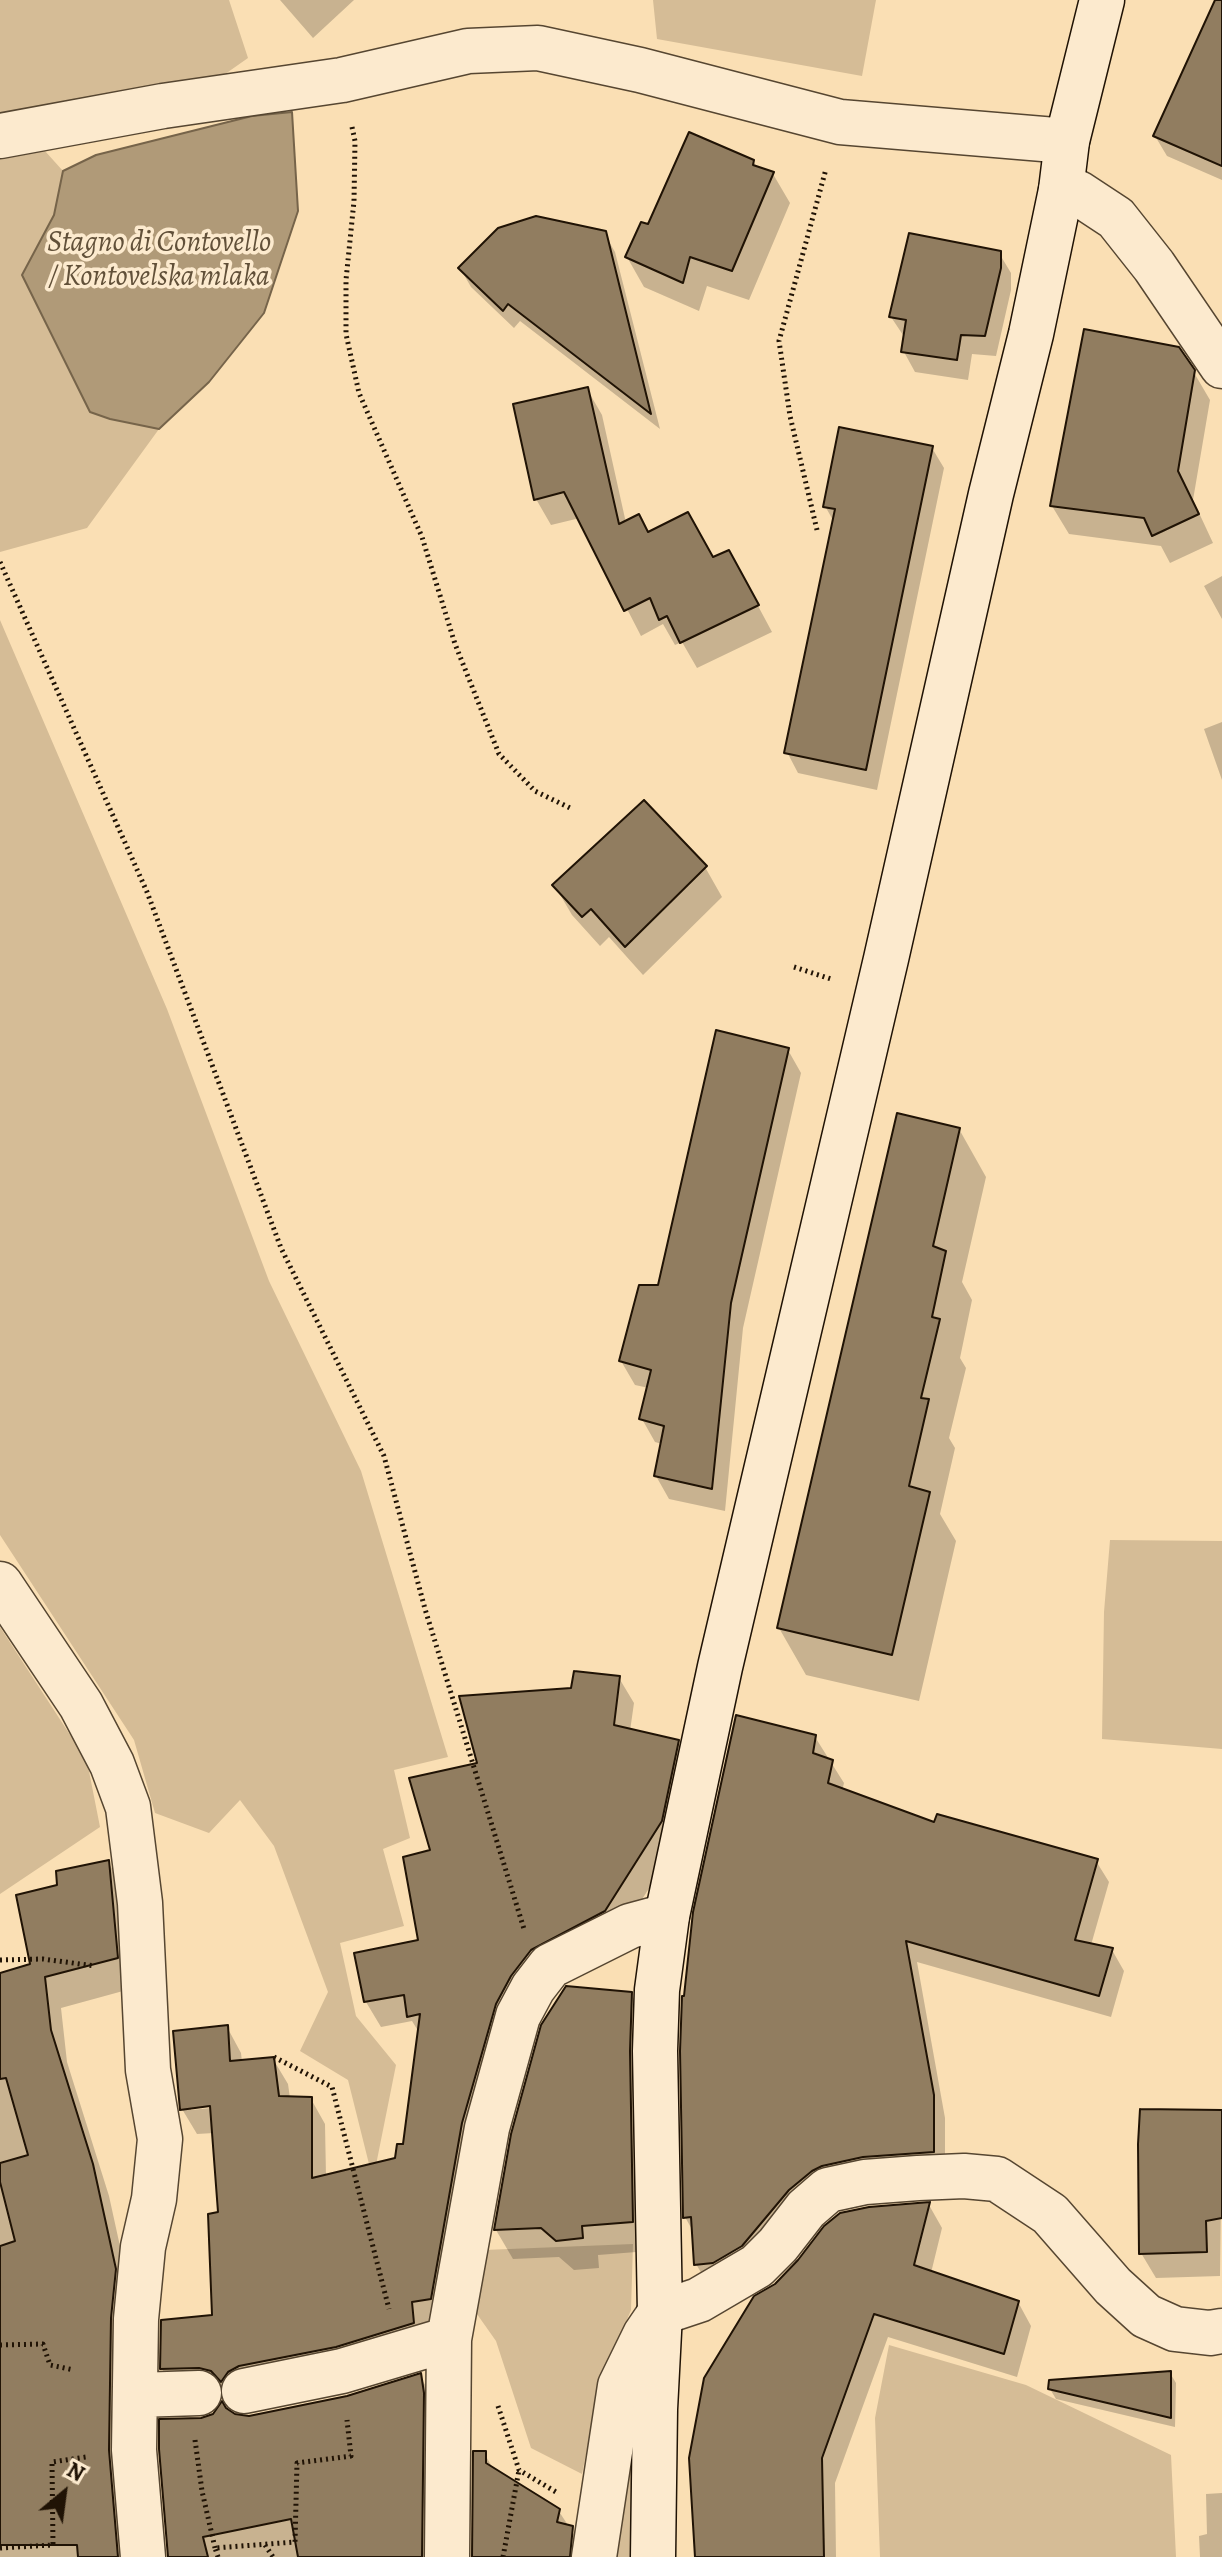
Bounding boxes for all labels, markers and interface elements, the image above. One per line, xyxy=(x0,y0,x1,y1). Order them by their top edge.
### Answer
water label: Stagno di Contovello / Kontovelska mlaka xyxy=(47,226,271,296)
north arrow xyxy=(24,2453,104,2533)
text: N xyxy=(61,2455,90,2489)

